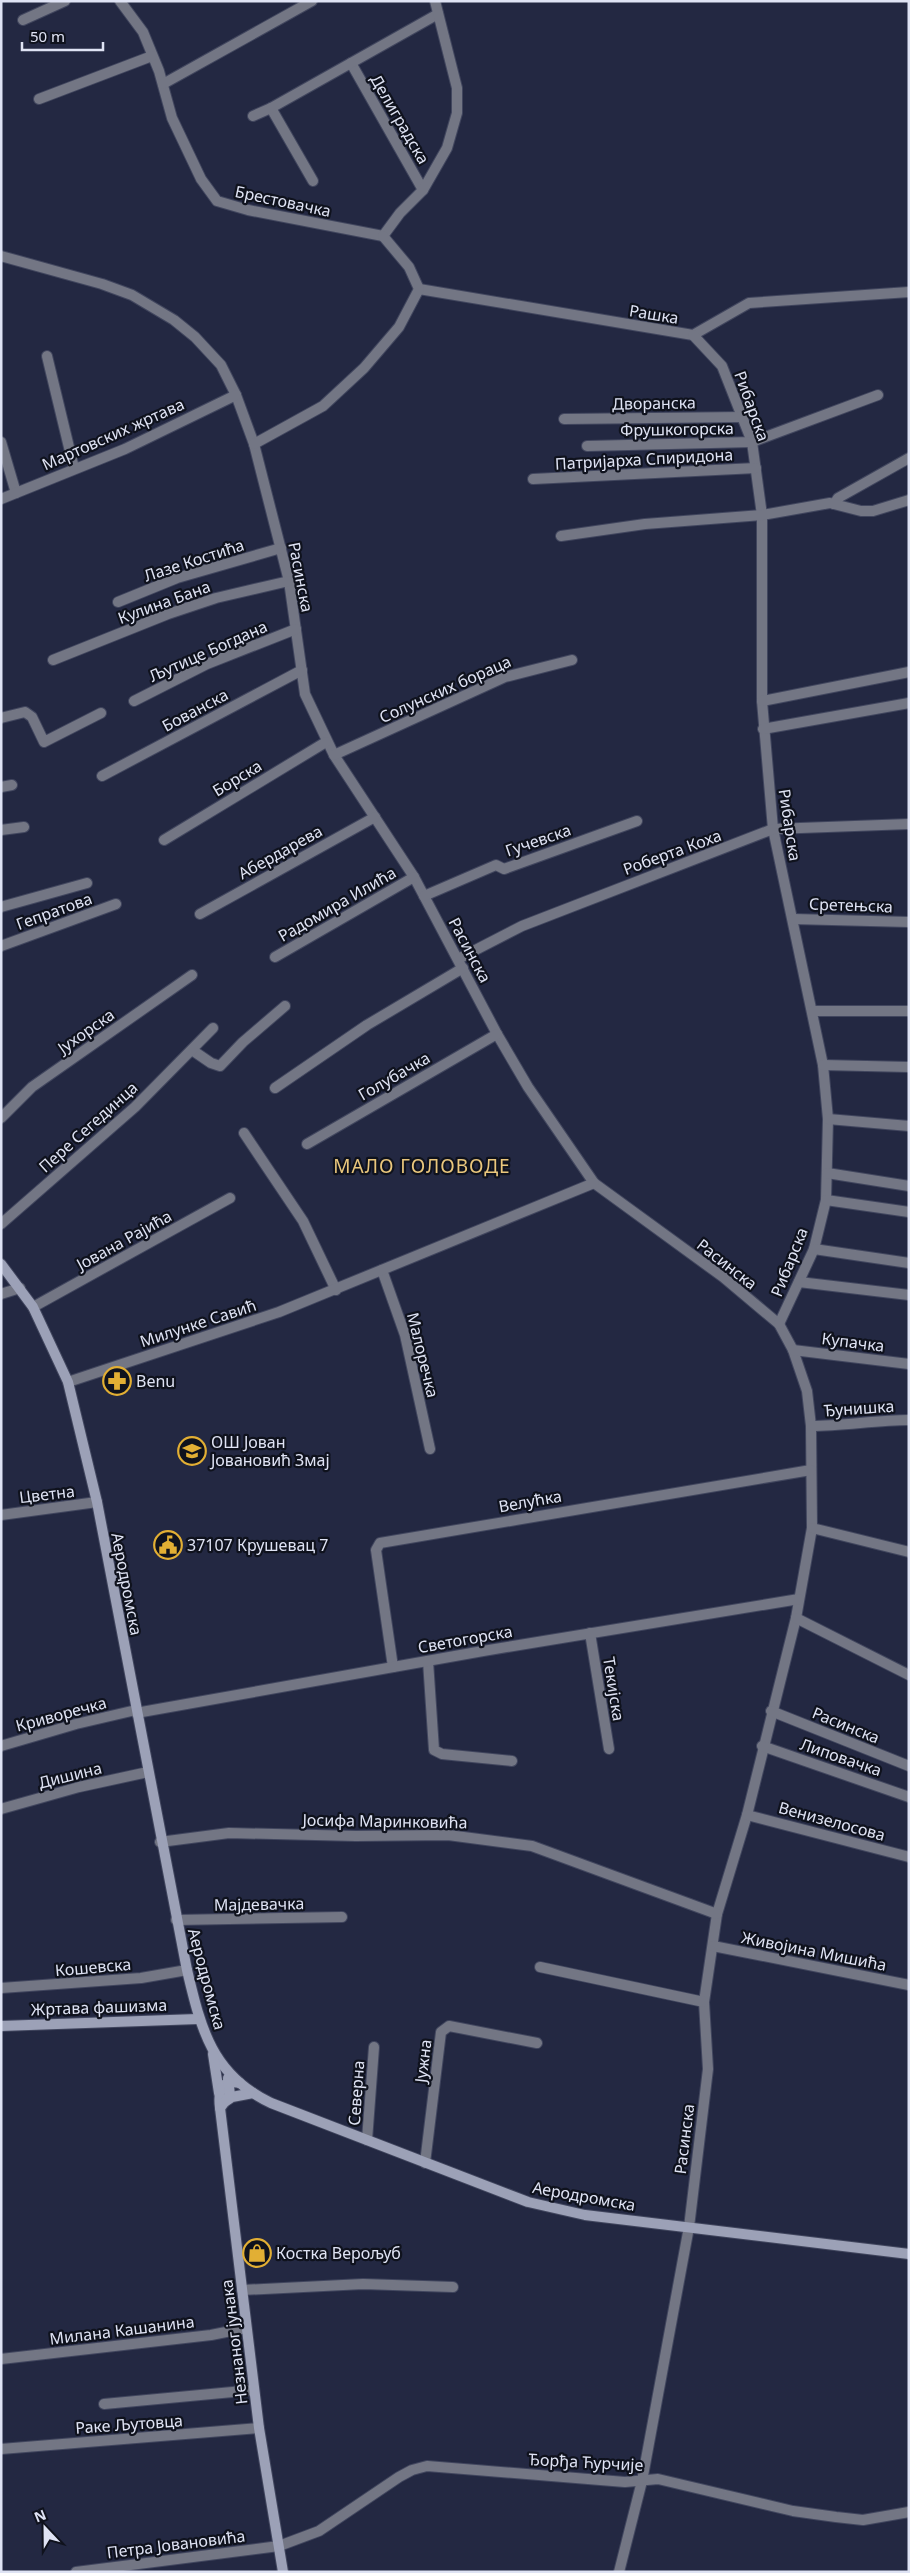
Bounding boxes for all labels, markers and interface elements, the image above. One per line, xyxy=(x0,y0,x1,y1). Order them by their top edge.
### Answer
scale bar xyxy=(22,20,104,52)
text: 50 m xyxy=(30,26,65,46)
street label: Делиградска xyxy=(365,70,435,168)
street label: Брестовачка xyxy=(233,180,333,222)
street label: Рашка xyxy=(628,299,680,329)
street label: Рибарска xyxy=(729,368,775,444)
street label: Дворанска xyxy=(612,391,696,415)
street label: Мартовских жртава xyxy=(38,393,188,475)
street label: Фрушкогорска xyxy=(620,417,734,441)
street label: Патријарха Спиридона xyxy=(554,443,734,475)
street label: Лазе Костића xyxy=(141,533,247,587)
street label: Расинска xyxy=(283,540,319,614)
street label: Кулина Бана xyxy=(115,575,213,629)
street label: Љутице Богдана xyxy=(145,615,271,687)
street label: Солунских бораца xyxy=(376,650,514,728)
street label: Бованска xyxy=(158,683,232,737)
street label: Борска xyxy=(208,755,266,801)
street label: Рибарска xyxy=(773,787,807,863)
street label: Гучевска xyxy=(502,818,574,862)
street label: Абердарева xyxy=(234,820,326,884)
street label: Роберта Коха xyxy=(620,824,724,880)
street label: Радомира Илића xyxy=(274,861,400,947)
street label: Гепратова xyxy=(13,887,95,935)
street label: Сретењска xyxy=(809,893,893,917)
street label: Расинска xyxy=(444,914,496,986)
street label: Јухорска xyxy=(52,1003,119,1060)
street label: Голубачка xyxy=(354,1047,434,1105)
street label: Пере Сегединца xyxy=(34,1077,142,1177)
district label: МАЛО ГОЛОВОДЕ xyxy=(333,1153,511,1179)
street label: Јована Рајића xyxy=(71,1205,176,1276)
street label: Рибарска xyxy=(765,1224,813,1300)
street label: Расинска xyxy=(692,1234,762,1294)
street label: Милунке Савић xyxy=(137,1294,259,1352)
street label: Малоречка xyxy=(402,1310,444,1400)
street label: Купачка xyxy=(820,1327,886,1357)
pharmacy icon: Benu xyxy=(102,1366,132,1396)
place label: Benu xyxy=(136,1370,175,1392)
street label: Ђунишка xyxy=(823,1395,895,1421)
place label: ОШ Јован Јовановић Змај xyxy=(209,1431,330,1471)
school or university icon: ОШ Јован Јовановић Змај xyxy=(177,1436,207,1466)
street label: Цветна xyxy=(18,1480,76,1508)
street label: Велућка xyxy=(497,1485,563,1517)
public building icon: 37107 Крушевац 7 xyxy=(153,1530,183,1560)
street label: Аеродромска xyxy=(106,1531,148,1637)
place label: 37107 Крушевац 7 xyxy=(187,1534,328,1556)
street label: Светогорска xyxy=(416,1620,514,1658)
street label: Текијска xyxy=(598,1655,630,1723)
street label: Криворечка xyxy=(13,1691,109,1737)
street label: Расинска xyxy=(809,1702,883,1748)
street label: Липовачка xyxy=(797,1733,885,1781)
street label: Дишина xyxy=(36,1757,104,1793)
street label: Венизелосова xyxy=(776,1796,888,1846)
street label: Јосифа Маринковића xyxy=(300,1809,468,1833)
street label: Мајдевачка xyxy=(214,1892,304,1916)
street label: Аеродромска xyxy=(183,1926,231,2032)
street label: Живојина Мишића xyxy=(740,1926,888,1976)
street label: Кошевска xyxy=(54,1953,132,1981)
street label: Жртава фашизма xyxy=(30,1994,168,2020)
street label: Јужна xyxy=(409,2038,437,2086)
street label: Северна xyxy=(343,2060,369,2126)
street label: Расинска xyxy=(669,2103,699,2175)
street label: Аеродромска xyxy=(531,2176,637,2216)
shop icon: Костка Верољуб xyxy=(242,2238,272,2268)
place label: Костка Верољуб xyxy=(276,2242,401,2264)
street label: Незнаног јунака xyxy=(215,2278,253,2406)
street label: Милана Кашанина xyxy=(48,2310,196,2350)
street label: Раке Љутовца xyxy=(74,2409,184,2439)
street label: Ђорђа Ћурчије xyxy=(528,2448,644,2476)
north arrow xyxy=(20,2503,70,2553)
text: N xyxy=(31,2505,49,2526)
street label: Петра Јовановића xyxy=(105,2525,247,2563)

